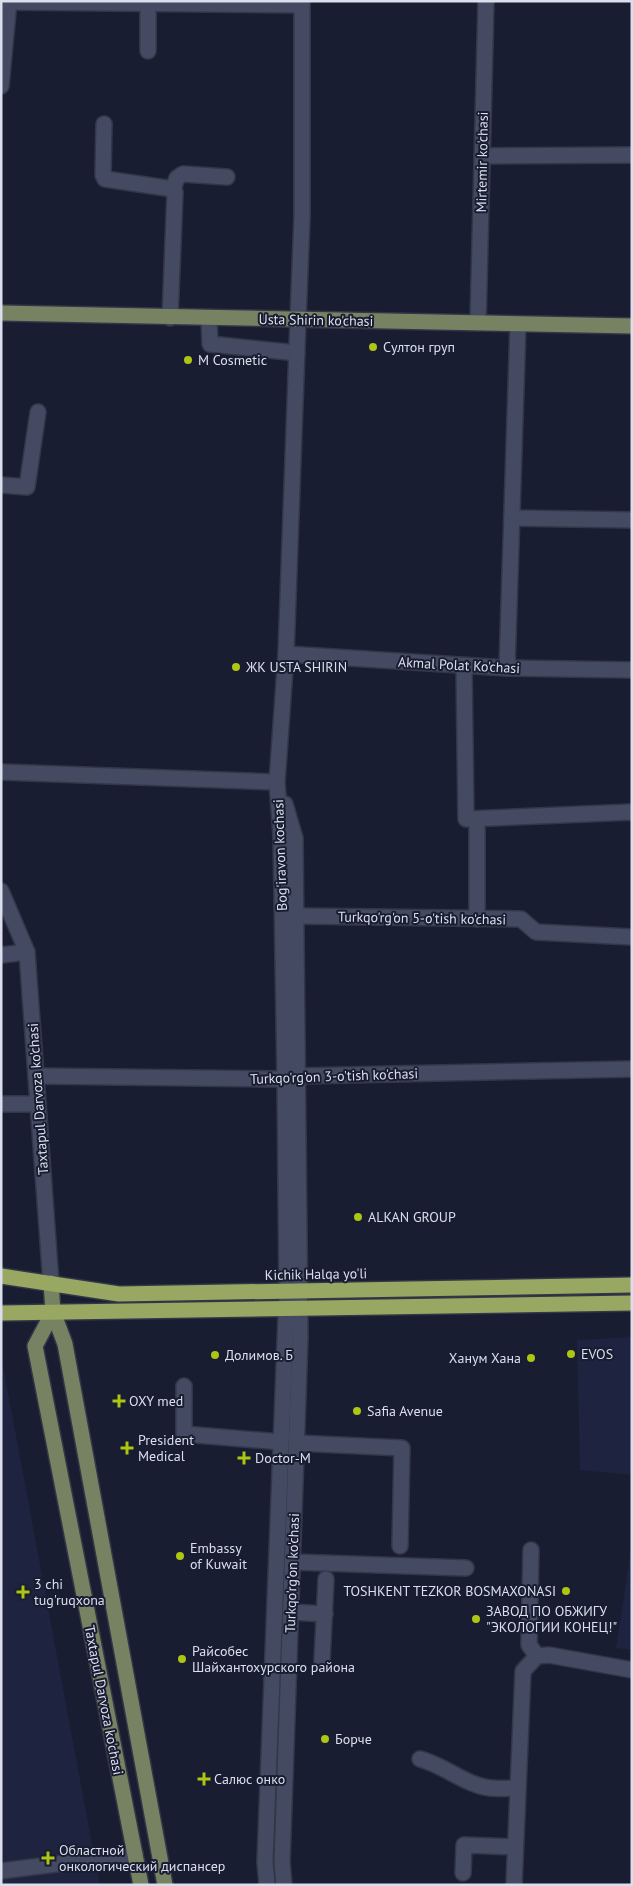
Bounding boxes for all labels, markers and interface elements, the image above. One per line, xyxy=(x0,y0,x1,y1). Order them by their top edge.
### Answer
street label: Mirtemir ko'chasi xyxy=(472,111,492,213)
street label: Usta Shirin ko'chasi xyxy=(259,310,373,330)
place label: Султон груп xyxy=(383,338,455,356)
marker: Султон груп xyxy=(367,341,379,353)
place label: M Cosmetic xyxy=(198,351,267,369)
marker: M Cosmetic xyxy=(182,354,194,366)
street label: Akmal Polat Ko'chasi xyxy=(398,653,520,677)
place label: ЖК USTA SHIRIN xyxy=(245,658,347,676)
marker: ЖК USTA SHIRIN xyxy=(230,661,242,673)
street label: Bog'iravon kochasi xyxy=(269,799,291,911)
street label: Turkqo'rg'on 5-o'tish ko'chasi xyxy=(338,908,506,928)
street label: Taxtapul Darvoza ko'chasi xyxy=(24,1022,52,1176)
street label: Turkqo'rg'on 3-o'tish ko'chasi xyxy=(250,1064,418,1088)
place label: ALKAN GROUP xyxy=(368,1208,456,1226)
marker: ALKAN GROUP xyxy=(352,1211,364,1223)
street label: Kichik Halqa yo'li xyxy=(265,1264,367,1284)
place label: EVOS xyxy=(581,1345,613,1363)
place label: Долимов. Б xyxy=(225,1346,293,1364)
marker: EVOS xyxy=(565,1348,577,1360)
marker: Долимов. Б xyxy=(209,1349,221,1361)
place label: Ханум Хана xyxy=(449,1349,521,1367)
marker: Ханум Хана xyxy=(525,1352,537,1364)
place label: OXY med xyxy=(129,1392,183,1410)
marker: OXY med xyxy=(113,1395,125,1407)
place label: Safia Avenue xyxy=(367,1402,443,1420)
marker: Safia Avenue xyxy=(351,1405,363,1417)
place label: President Medical xyxy=(138,1431,194,1465)
marker: President Medical xyxy=(120,1441,134,1455)
place label: Doctor-M xyxy=(255,1449,311,1467)
marker: Doctor-M xyxy=(237,1451,251,1465)
street label: Turkqo'rg'on ko'chasi xyxy=(281,1513,303,1633)
place label: Embassy of Kuwait xyxy=(190,1539,247,1573)
marker: Embassy of Kuwait xyxy=(174,1550,186,1562)
place label: 3 chi tug'ruqxona xyxy=(34,1575,105,1609)
place label: TOSHKENT TEZKOR BOSMAXONASI xyxy=(343,1582,556,1600)
marker: 3 chi tug'ruqxona xyxy=(16,1585,30,1599)
marker: TOSHKENT TEZKOR BOSMAXONASI xyxy=(560,1585,572,1597)
place label: ЗАВОД ПО ОБЖИГУ "ЭКОЛОГИИ КОНЕЦ!" xyxy=(486,1602,617,1636)
marker: ЗАВОД ПО ОБЖИГУ "ЭКОЛОГИИ КОНЕЦ!" xyxy=(470,1613,482,1625)
street label: Taxtapul Darvoza ko'chasi xyxy=(81,1624,127,1776)
place label: Райсобес Шайхантохурского района xyxy=(192,1642,355,1676)
marker: Райсобес Шайхантохурского района xyxy=(176,1653,188,1665)
place label: Борче xyxy=(335,1730,372,1748)
marker: Борче xyxy=(319,1733,331,1745)
place label: Салюс онко xyxy=(214,1770,285,1788)
marker: Салюс онко xyxy=(198,1773,210,1785)
place label: Областной онкологический диспансер xyxy=(59,1841,225,1875)
marker: Областной онкологический диспансер xyxy=(41,1851,55,1865)

